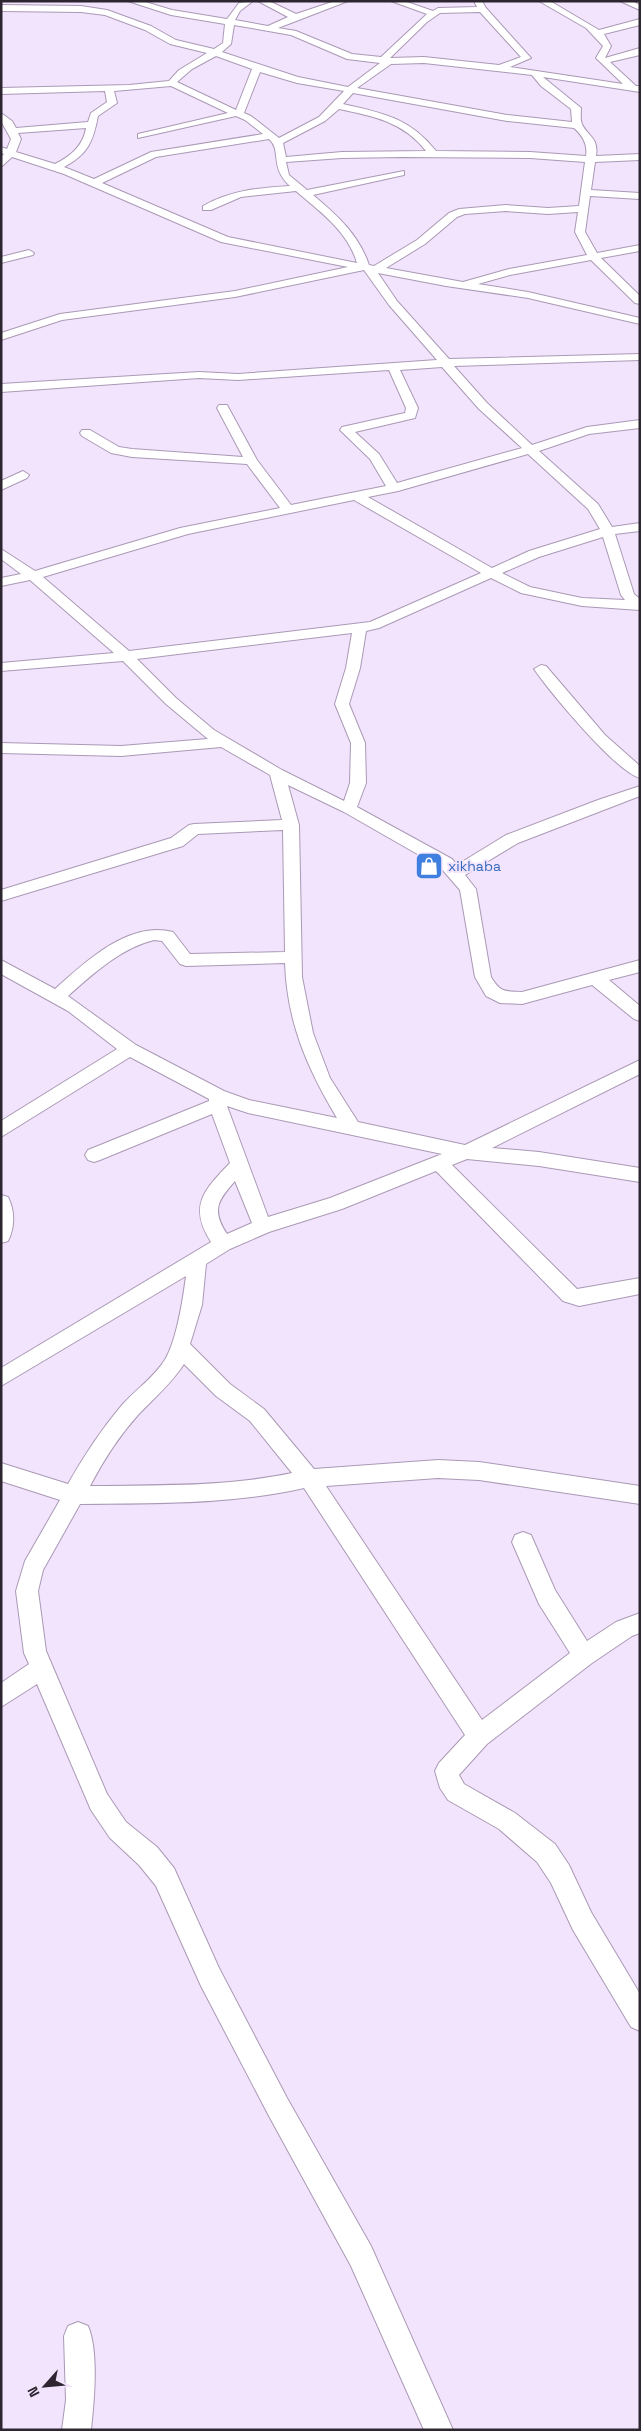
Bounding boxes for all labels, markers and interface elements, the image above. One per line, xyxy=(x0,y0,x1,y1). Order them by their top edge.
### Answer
shop icon: xikhaba xyxy=(414,851,444,881)
place label: xikhaba xyxy=(448,857,501,875)
north arrow xyxy=(20,2361,70,2411)
text: N xyxy=(23,2384,44,2400)

